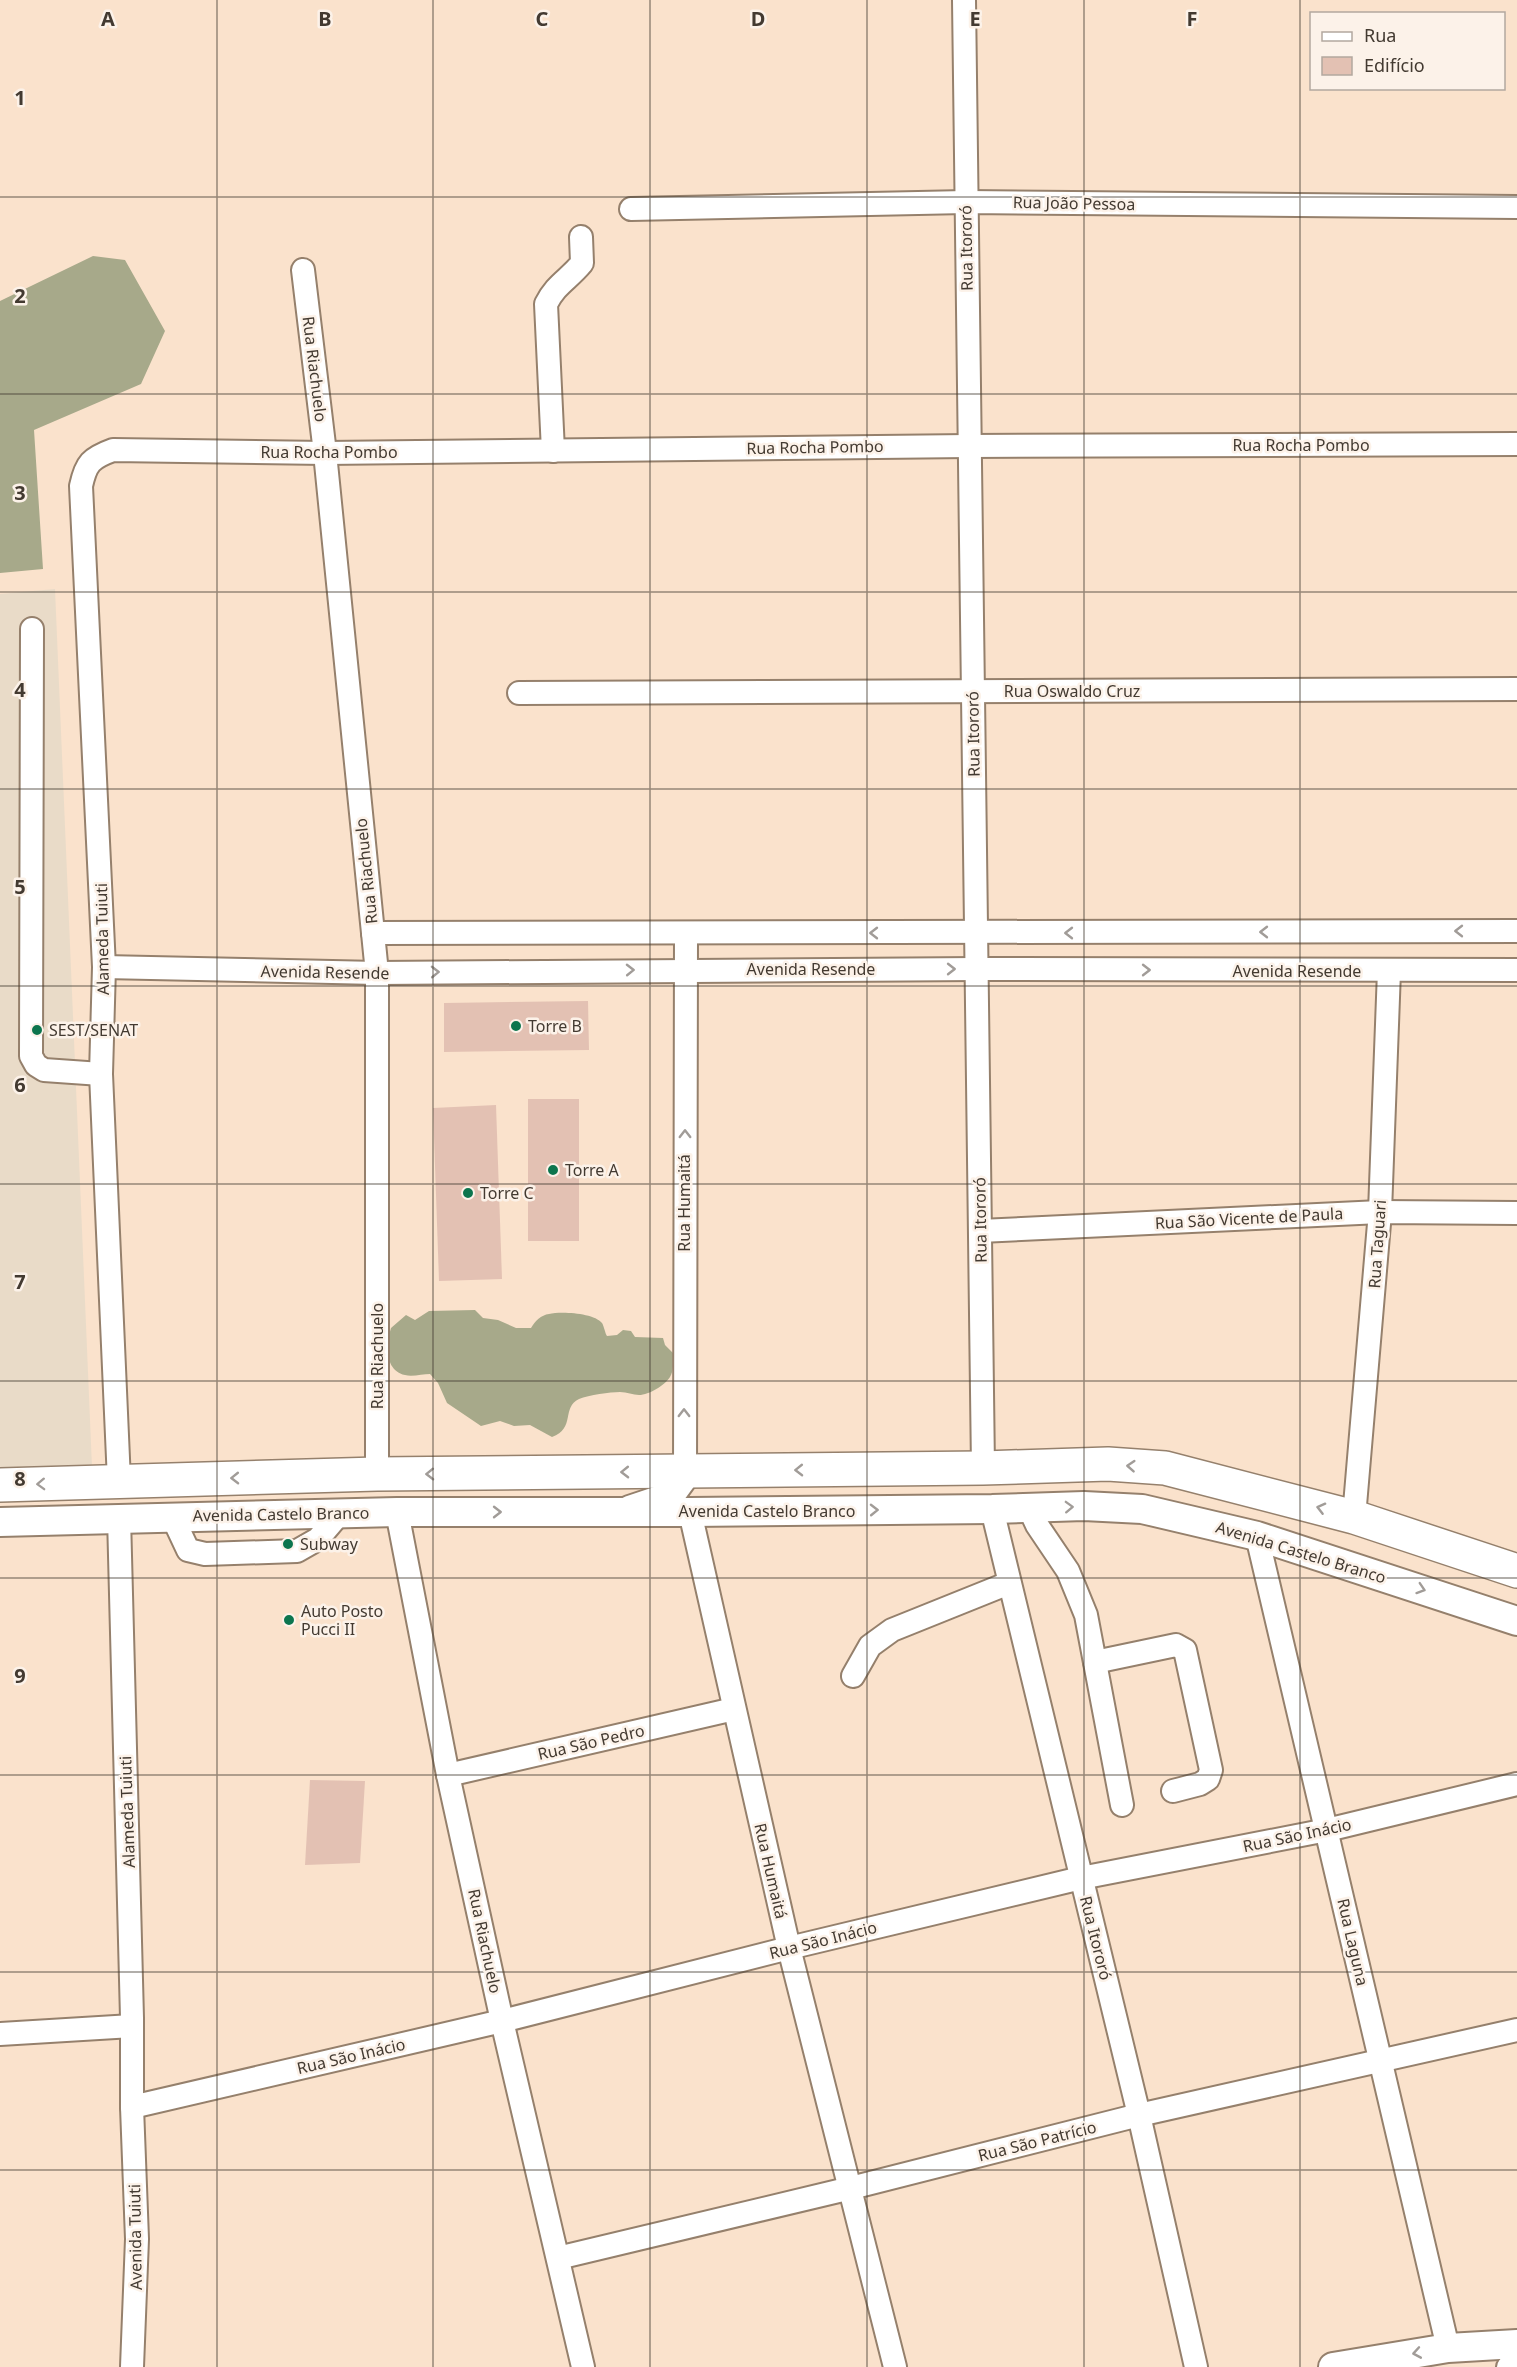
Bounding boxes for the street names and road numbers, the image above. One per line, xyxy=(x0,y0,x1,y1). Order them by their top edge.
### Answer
street label: Rua João Pessoa xyxy=(1013,191,1135,215)
street label: Rua Itororó xyxy=(954,205,978,291)
street label: Rua Riachuelo xyxy=(298,315,332,423)
street label: Rua Rocha Pombo xyxy=(1232,434,1370,456)
street label: Rua Rocha Pombo xyxy=(746,435,884,459)
street label: Rua Rocha Pombo xyxy=(260,441,398,463)
street label: Rua Oswaldo Cruz xyxy=(1004,680,1140,702)
street label: Rua Itororó xyxy=(961,691,985,777)
street label: Rua Riachuelo xyxy=(350,817,382,925)
street label: Alameda Tuiuti xyxy=(90,883,114,995)
street label: Avenida Resende xyxy=(747,958,875,980)
street label: Avenida Resende xyxy=(260,960,390,984)
street label: Avenida Resende xyxy=(1233,960,1361,982)
street label: Rua Humaitá xyxy=(673,1154,695,1252)
street label: Rua Itororó xyxy=(968,1177,992,1263)
street label: Rua Taguari xyxy=(1363,1199,1391,1289)
street label: Rua São Vicente de Paula xyxy=(1154,1202,1344,1234)
street label: Rua Riachuelo xyxy=(366,1303,388,1409)
street label: Avenida Castelo Branco xyxy=(679,1500,855,1522)
street label: Avenida Castelo Branco xyxy=(192,1501,370,1527)
street label: Avenida Castelo Branco xyxy=(1213,1516,1389,1588)
street label: Rua São Pedro xyxy=(535,1719,647,1765)
street label: Alameda Tuiuti xyxy=(114,1756,140,1868)
street label: Rua São Inácio xyxy=(1241,1813,1353,1857)
street label: Rua Humaitá xyxy=(749,1821,793,1921)
street label: Rua Riachuelo xyxy=(463,1887,507,1995)
street label: Rua Itororó xyxy=(1075,1894,1117,1982)
street label: Rua Laguna xyxy=(1332,1896,1374,1988)
street label: Rua São Inácio xyxy=(767,1916,879,1964)
street label: Rua São Inácio xyxy=(295,2033,407,2079)
street label: Rua São Patrício xyxy=(976,2116,1098,2166)
street label: Avenida Tuiuti xyxy=(123,2184,147,2290)

